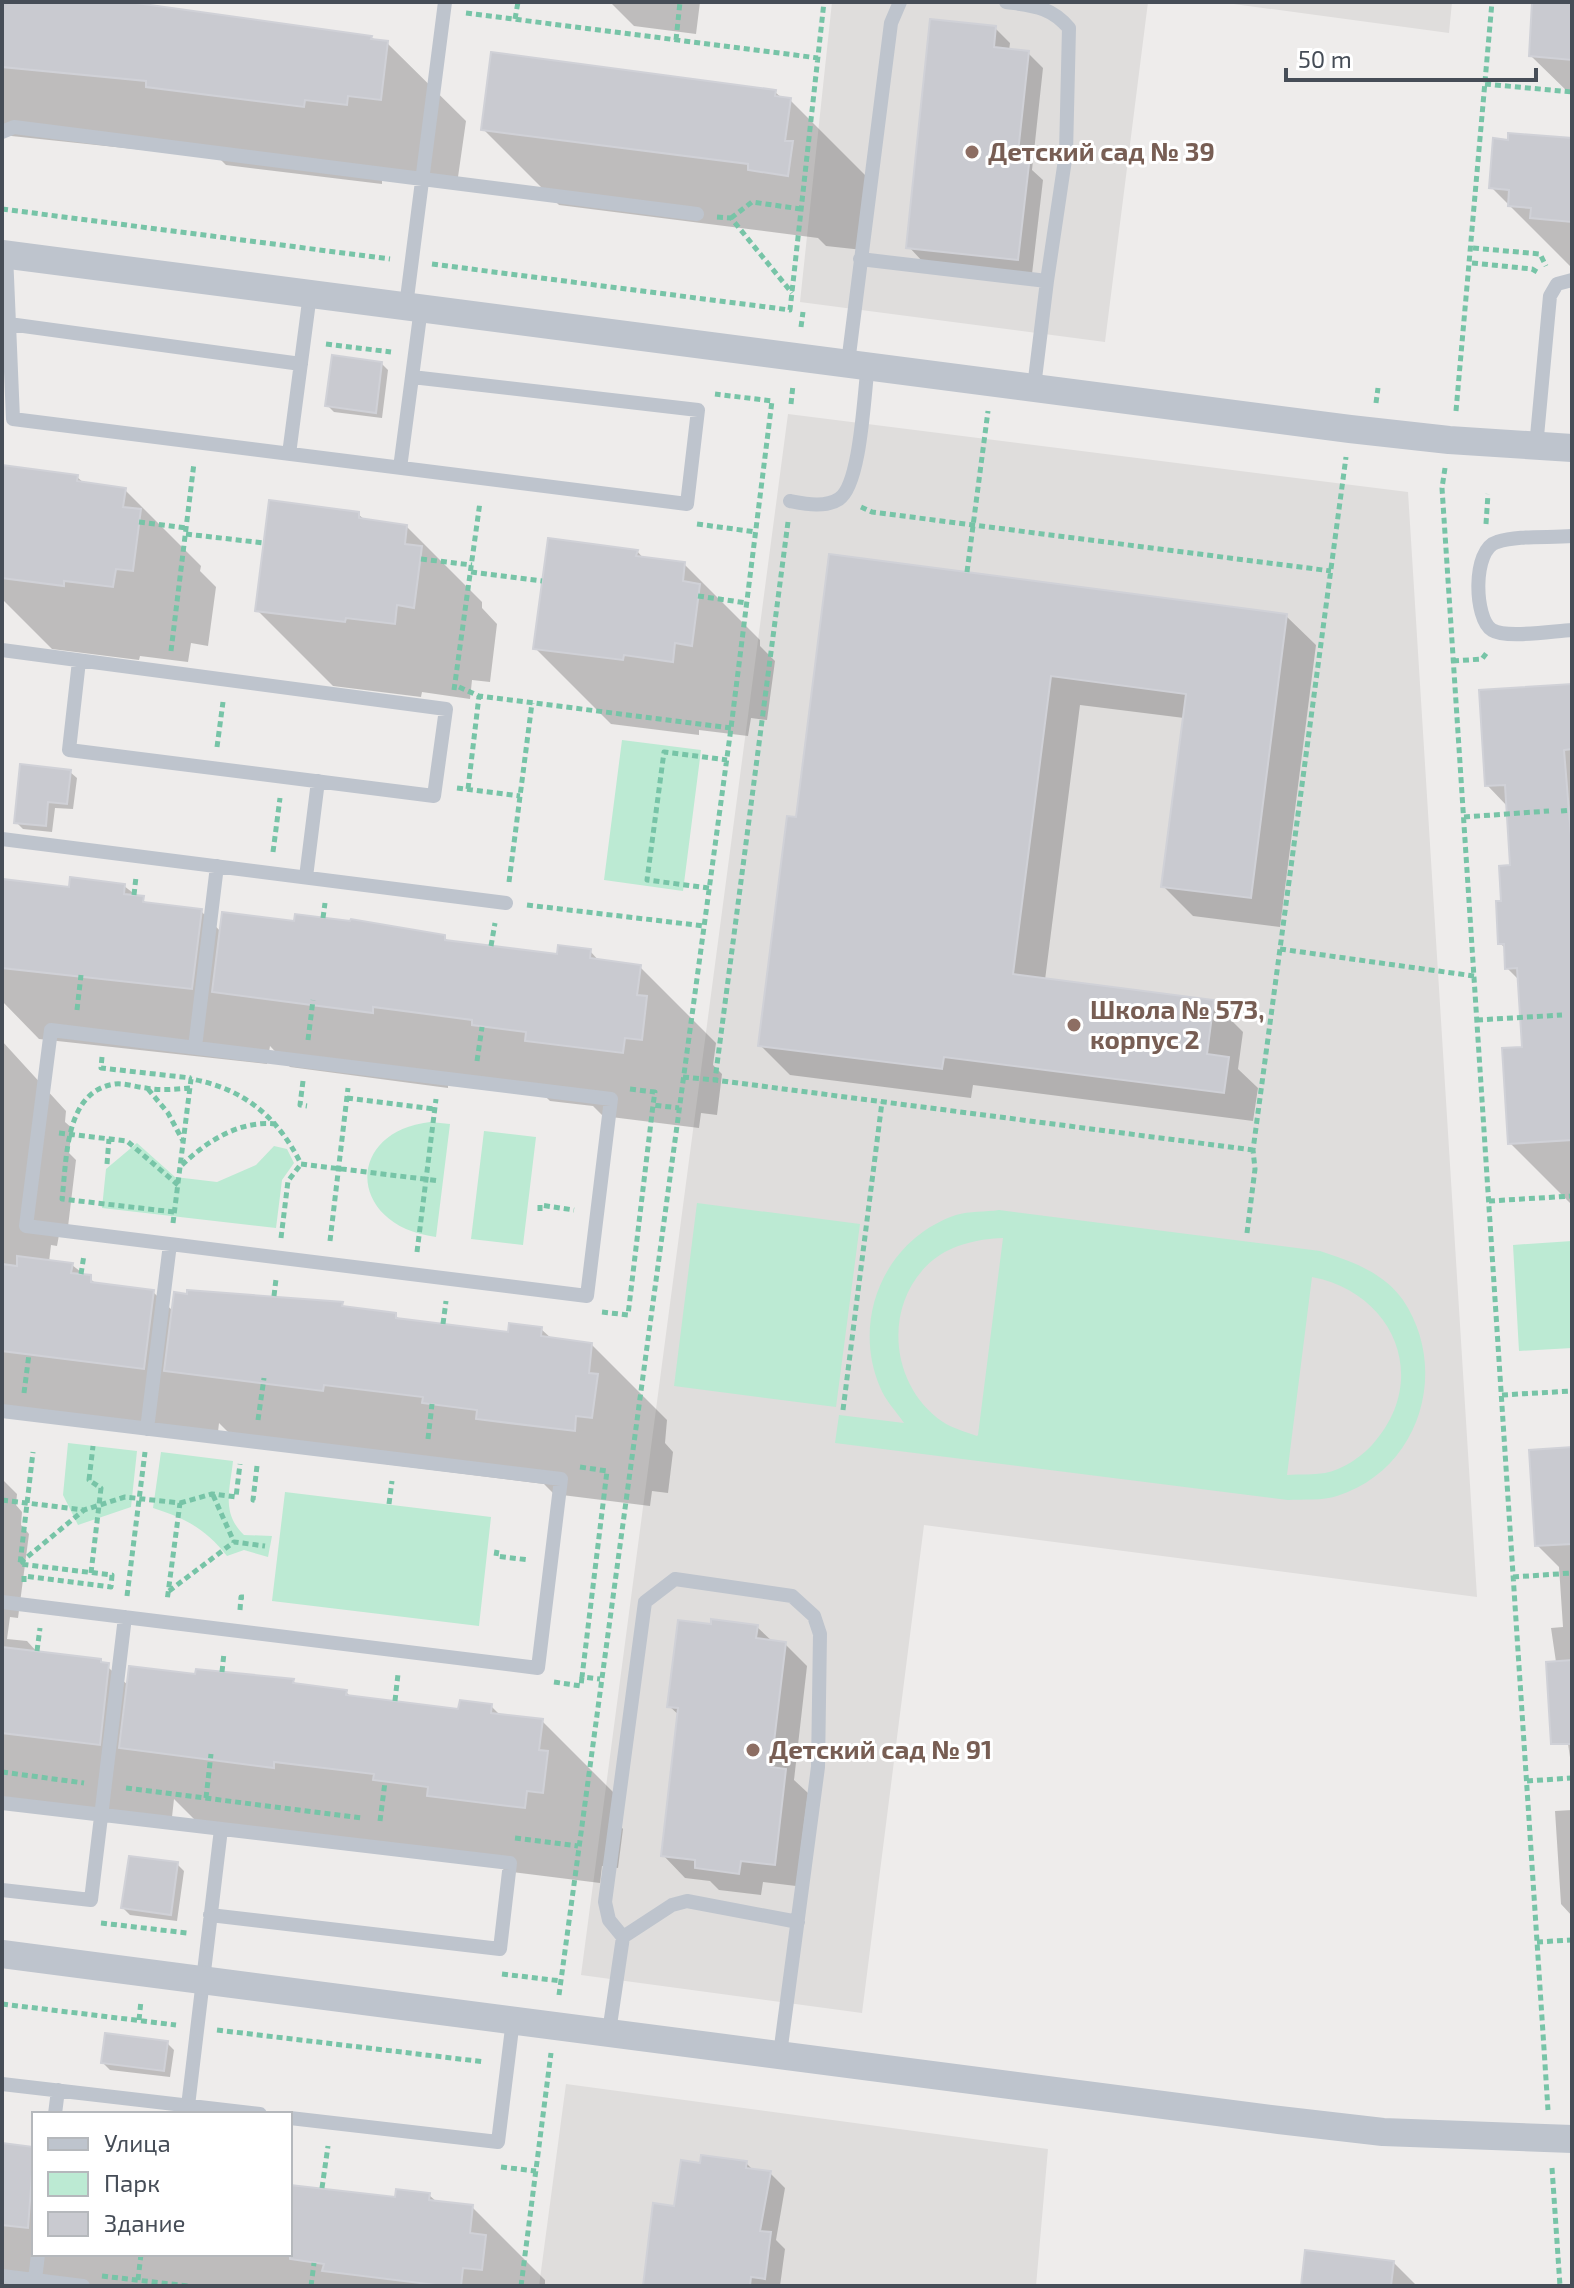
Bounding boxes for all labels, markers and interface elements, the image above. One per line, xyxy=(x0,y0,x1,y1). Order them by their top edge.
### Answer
scale bar xyxy=(1286,32,1536,82)
text: 50 m xyxy=(1298,44,1352,73)
place label: Детский сад № 39 xyxy=(988,135,1215,166)
marker: Детский сад № 39 xyxy=(963,143,981,161)
place label: Школа № 573, корпус 2 xyxy=(1090,993,1265,1054)
marker: Школа № 573, корпус 2 xyxy=(1065,1016,1083,1034)
place label: Детский сад № 91 xyxy=(769,1733,992,1764)
marker: Детский сад № 91 xyxy=(744,1741,762,1759)
legend xyxy=(32,2112,292,2256)
text: Улица xyxy=(104,2128,171,2157)
text: Парк xyxy=(104,2168,160,2197)
text: Здание xyxy=(104,2208,186,2237)

